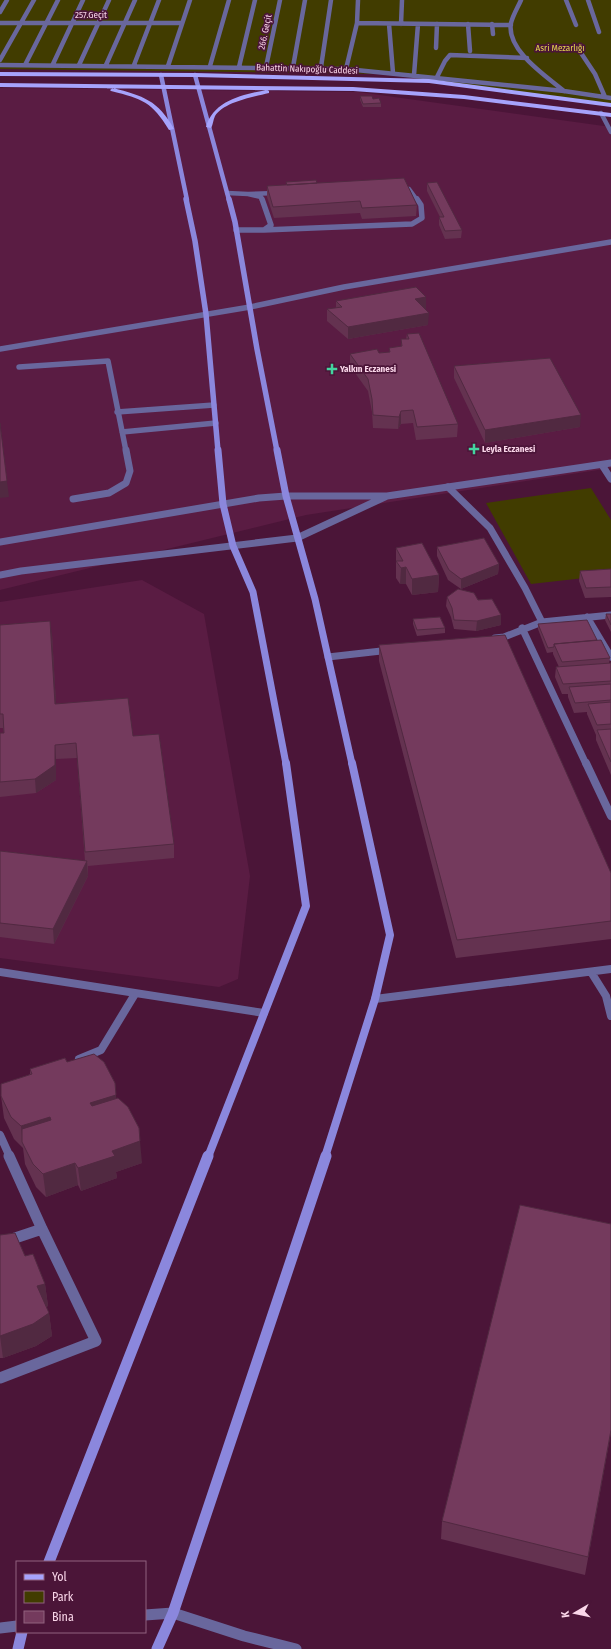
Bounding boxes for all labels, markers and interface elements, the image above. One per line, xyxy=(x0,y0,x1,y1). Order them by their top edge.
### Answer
street label: 257.Geçit xyxy=(75,10,107,20)
street label: 266. Geçit xyxy=(256,14,274,50)
park label: Asri Mezarlığı xyxy=(535,43,585,53)
street label: Bahattin Nakıpoğlu Caddesi xyxy=(256,62,358,76)
marker: Yalkın Eczanesi xyxy=(327,364,337,374)
place label: Yalkın Eczanesi xyxy=(339,364,396,374)
marker: Leyla Eczanesi xyxy=(469,444,479,454)
place label: Leyla Eczanesi xyxy=(482,444,535,454)
legend xyxy=(16,1561,146,1633)
text: Yol xyxy=(52,1570,67,1584)
text: Park xyxy=(52,1590,74,1604)
north arrow xyxy=(555,1593,595,1633)
text: Bina xyxy=(52,1610,74,1624)
text: K xyxy=(559,1610,573,1619)

